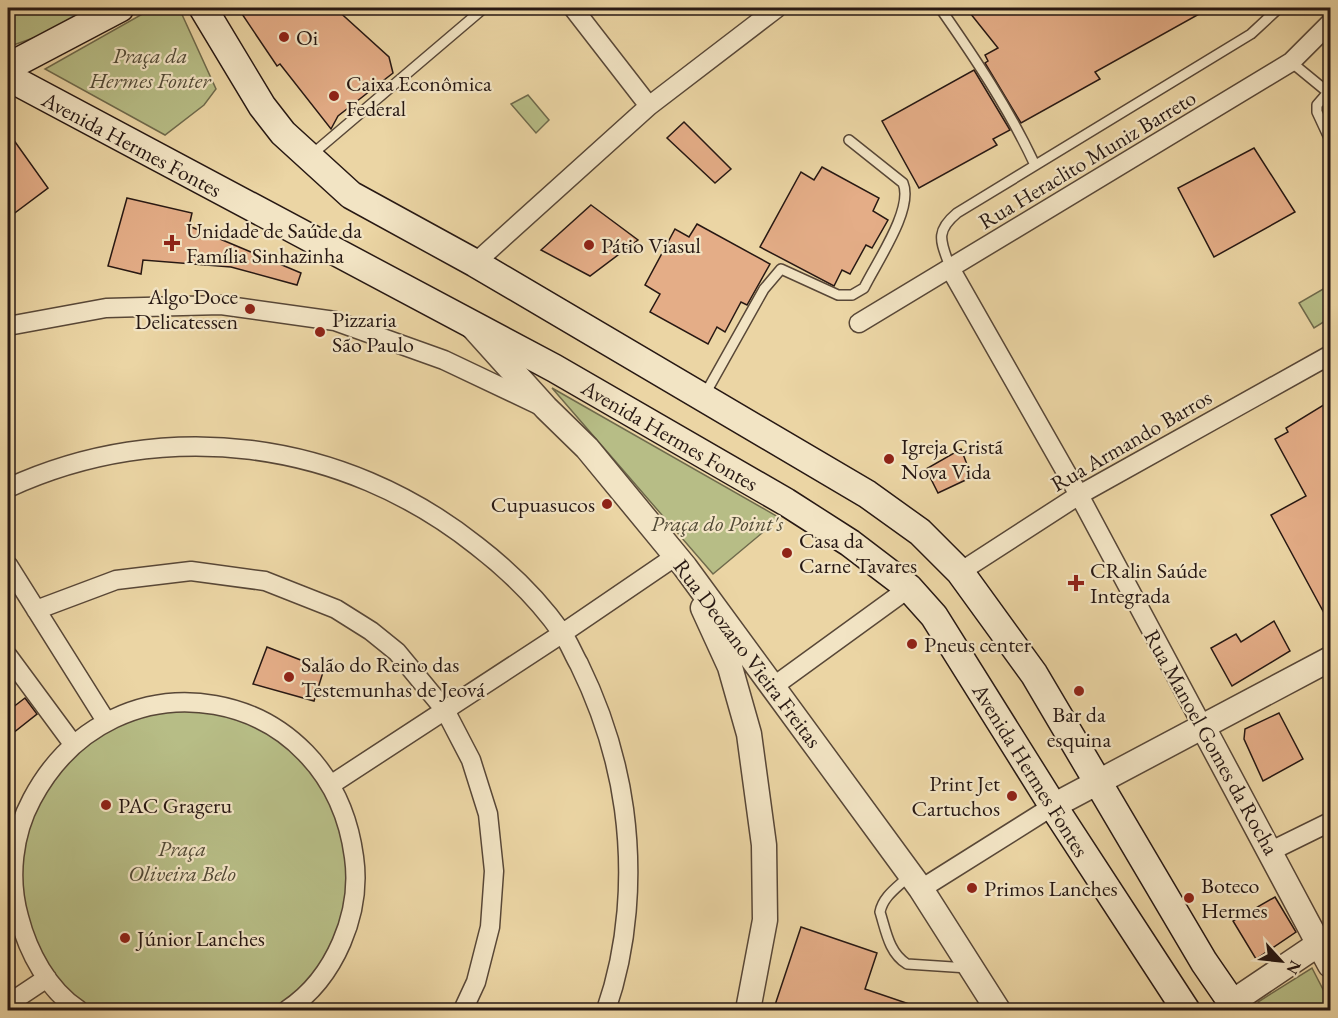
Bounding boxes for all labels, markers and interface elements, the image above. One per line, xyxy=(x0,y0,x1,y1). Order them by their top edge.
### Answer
place label: Oi xyxy=(296,23,318,52)
marker: Oi xyxy=(277,30,291,44)
park label: Praça da Hermes Fonter xyxy=(88,41,212,95)
place label: Caixa Econômica Federal xyxy=(346,69,492,123)
street label: Rua Heraclito Muniz Barreto xyxy=(973,83,1201,236)
street label: Avenida Hermes Fontes xyxy=(36,84,227,204)
marker: Caixa Econômica Federal xyxy=(327,89,341,103)
place label: Unidade de Saúde da Família Sinhazinha xyxy=(186,216,362,270)
place label: Pátio Viasul xyxy=(601,231,701,260)
marker: Unidade de Saúde da Família Sinhazinha xyxy=(163,234,181,252)
marker: Pátio Viasul xyxy=(582,238,596,252)
place label: Algo Doce Delicatessen xyxy=(135,282,238,336)
marker: Algo Doce Delicatessen xyxy=(243,302,257,316)
place label: Pizzaria São Paulo xyxy=(332,305,414,359)
marker: Pizzaria São Paulo xyxy=(313,325,327,339)
street label: Avenida Hermes Fontes xyxy=(575,373,763,498)
street label: Rua Armando Barros xyxy=(1045,383,1217,498)
place label: Igreja Cristã Nova Vida xyxy=(901,432,1004,486)
marker: Igreja Cristã Nova Vida xyxy=(882,452,896,466)
place label: Cupuasucos xyxy=(491,490,595,519)
marker: Cupuasucos xyxy=(600,497,614,511)
park label: Praça do Point's xyxy=(651,509,784,538)
place label: Casa da Carne Tavares xyxy=(799,526,917,580)
marker: Casa da Carne Tavares xyxy=(780,546,794,560)
street label: Rua Deozano Vieira Freitas xyxy=(667,553,828,754)
place label: CRalin Saúde Integrada xyxy=(1090,556,1208,610)
marker: CRalin Saúde Integrada xyxy=(1067,574,1085,592)
street label: Rua Manoel Gomes da Rocha xyxy=(1137,624,1286,860)
place label: Pneus center xyxy=(924,630,1032,659)
marker: Pneus center xyxy=(905,637,919,651)
place label: Salão do Reino das Testemunhas de Jeová xyxy=(301,650,485,704)
marker: Salão do Reino das Testemunhas de Jeová xyxy=(282,670,296,684)
street label: Avenida Hermes Fontes xyxy=(965,677,1096,862)
marker: Bar da esquina xyxy=(1072,684,1086,698)
place label: Bar da esquina xyxy=(1047,700,1111,754)
place label: Print Jet Cartuchos xyxy=(911,769,1000,823)
marker: Print Jet Cartuchos xyxy=(1005,789,1019,803)
place label: PAC Grageru xyxy=(118,791,232,820)
marker: PAC Grageru xyxy=(99,798,113,812)
park label: Praça Oliveira Belo xyxy=(128,834,236,888)
place label: Boteco Hermes xyxy=(1201,871,1268,925)
place label: Primos Lanches xyxy=(984,874,1118,903)
marker: Primos Lanches xyxy=(965,881,979,895)
marker: Boteco Hermes xyxy=(1182,891,1196,905)
place label: Júnior Lanches xyxy=(135,924,265,953)
marker: Júnior Lanches xyxy=(118,931,132,945)
north arrow xyxy=(1251,931,1311,991)
text: N xyxy=(1282,957,1306,978)

